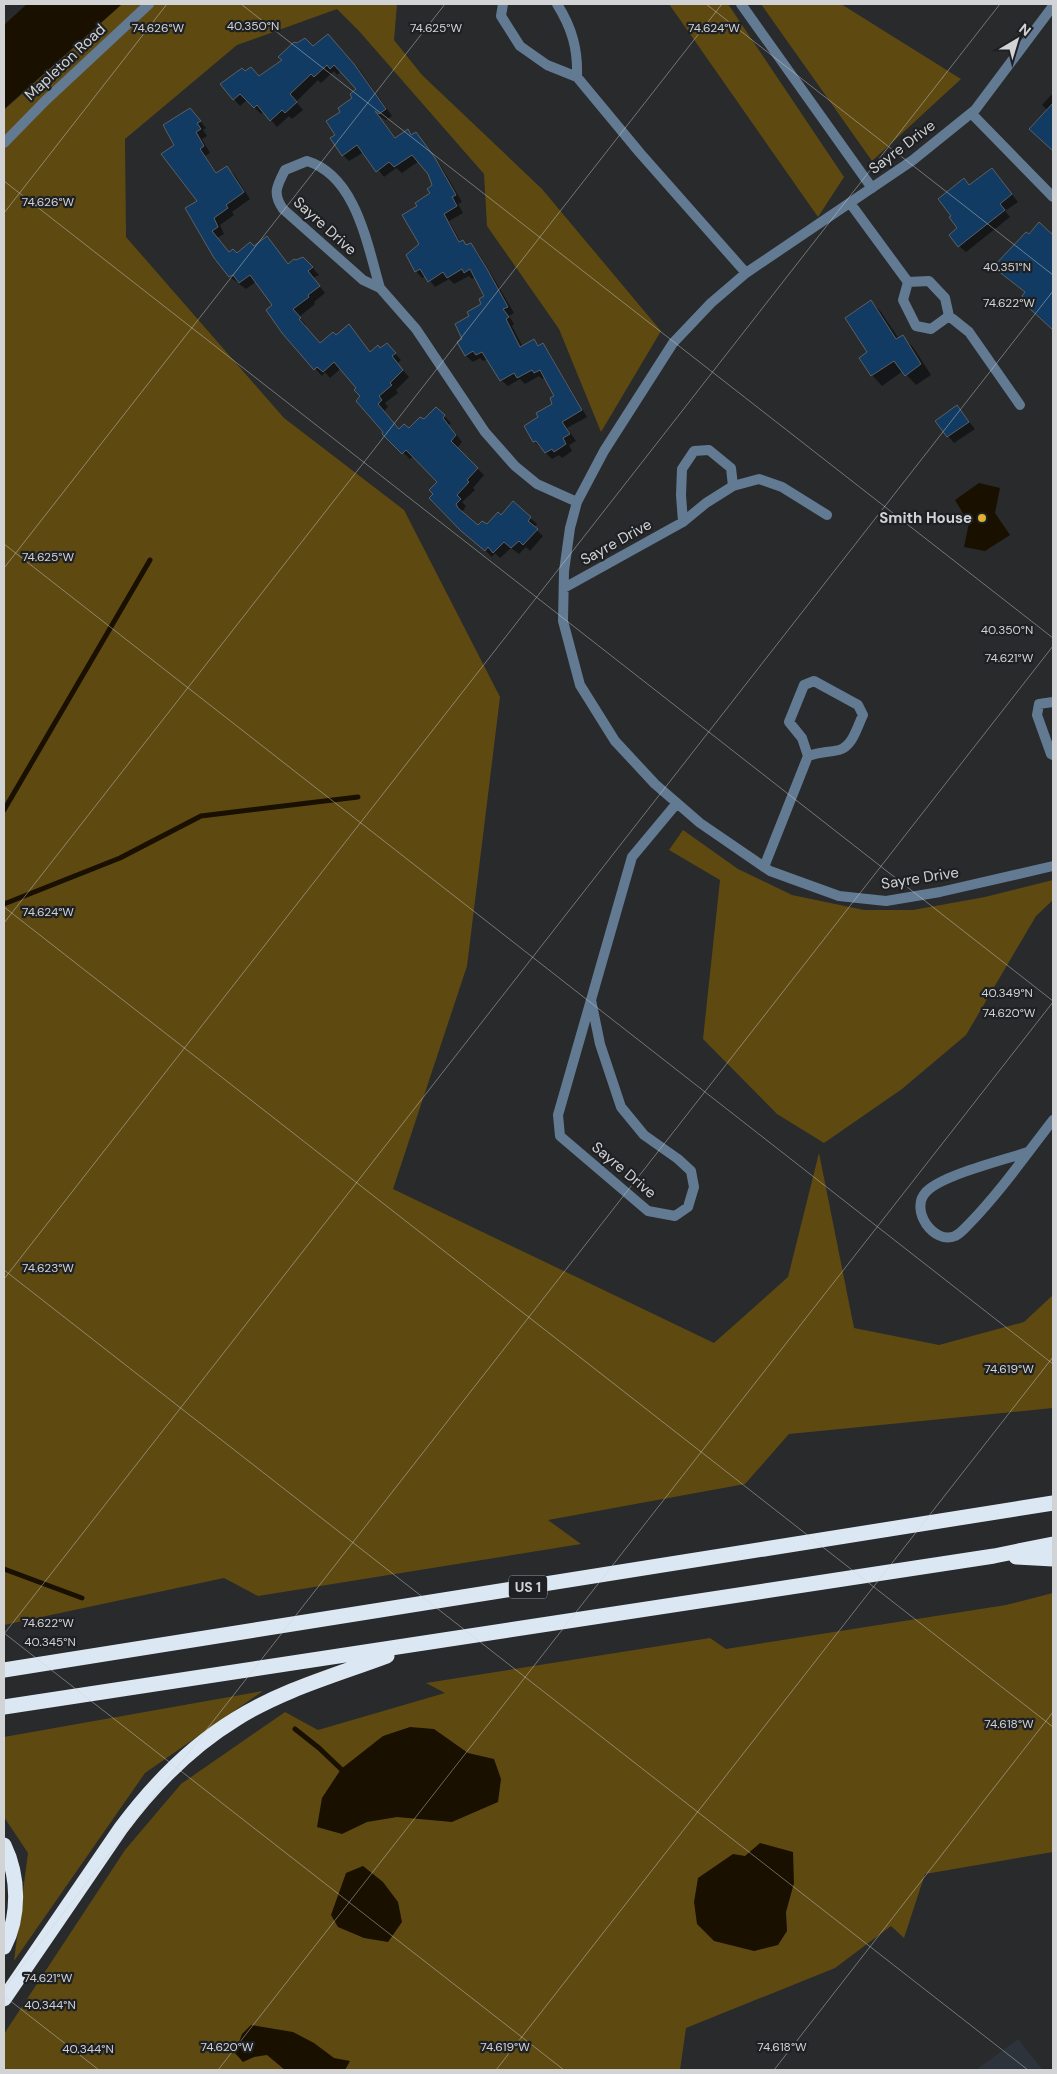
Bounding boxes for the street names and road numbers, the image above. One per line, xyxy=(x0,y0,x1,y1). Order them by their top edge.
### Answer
street label: Mapleton Road xyxy=(20,19,110,105)
street label: Sayre Drive xyxy=(865,115,939,179)
street label: Sayre Drive xyxy=(289,192,361,260)
street label: Sayre Drive xyxy=(577,514,655,570)
street label: Sayre Drive xyxy=(880,862,960,894)
street label: Sayre Drive xyxy=(588,1137,660,1203)
road number: US 1 xyxy=(509,1575,547,1598)

